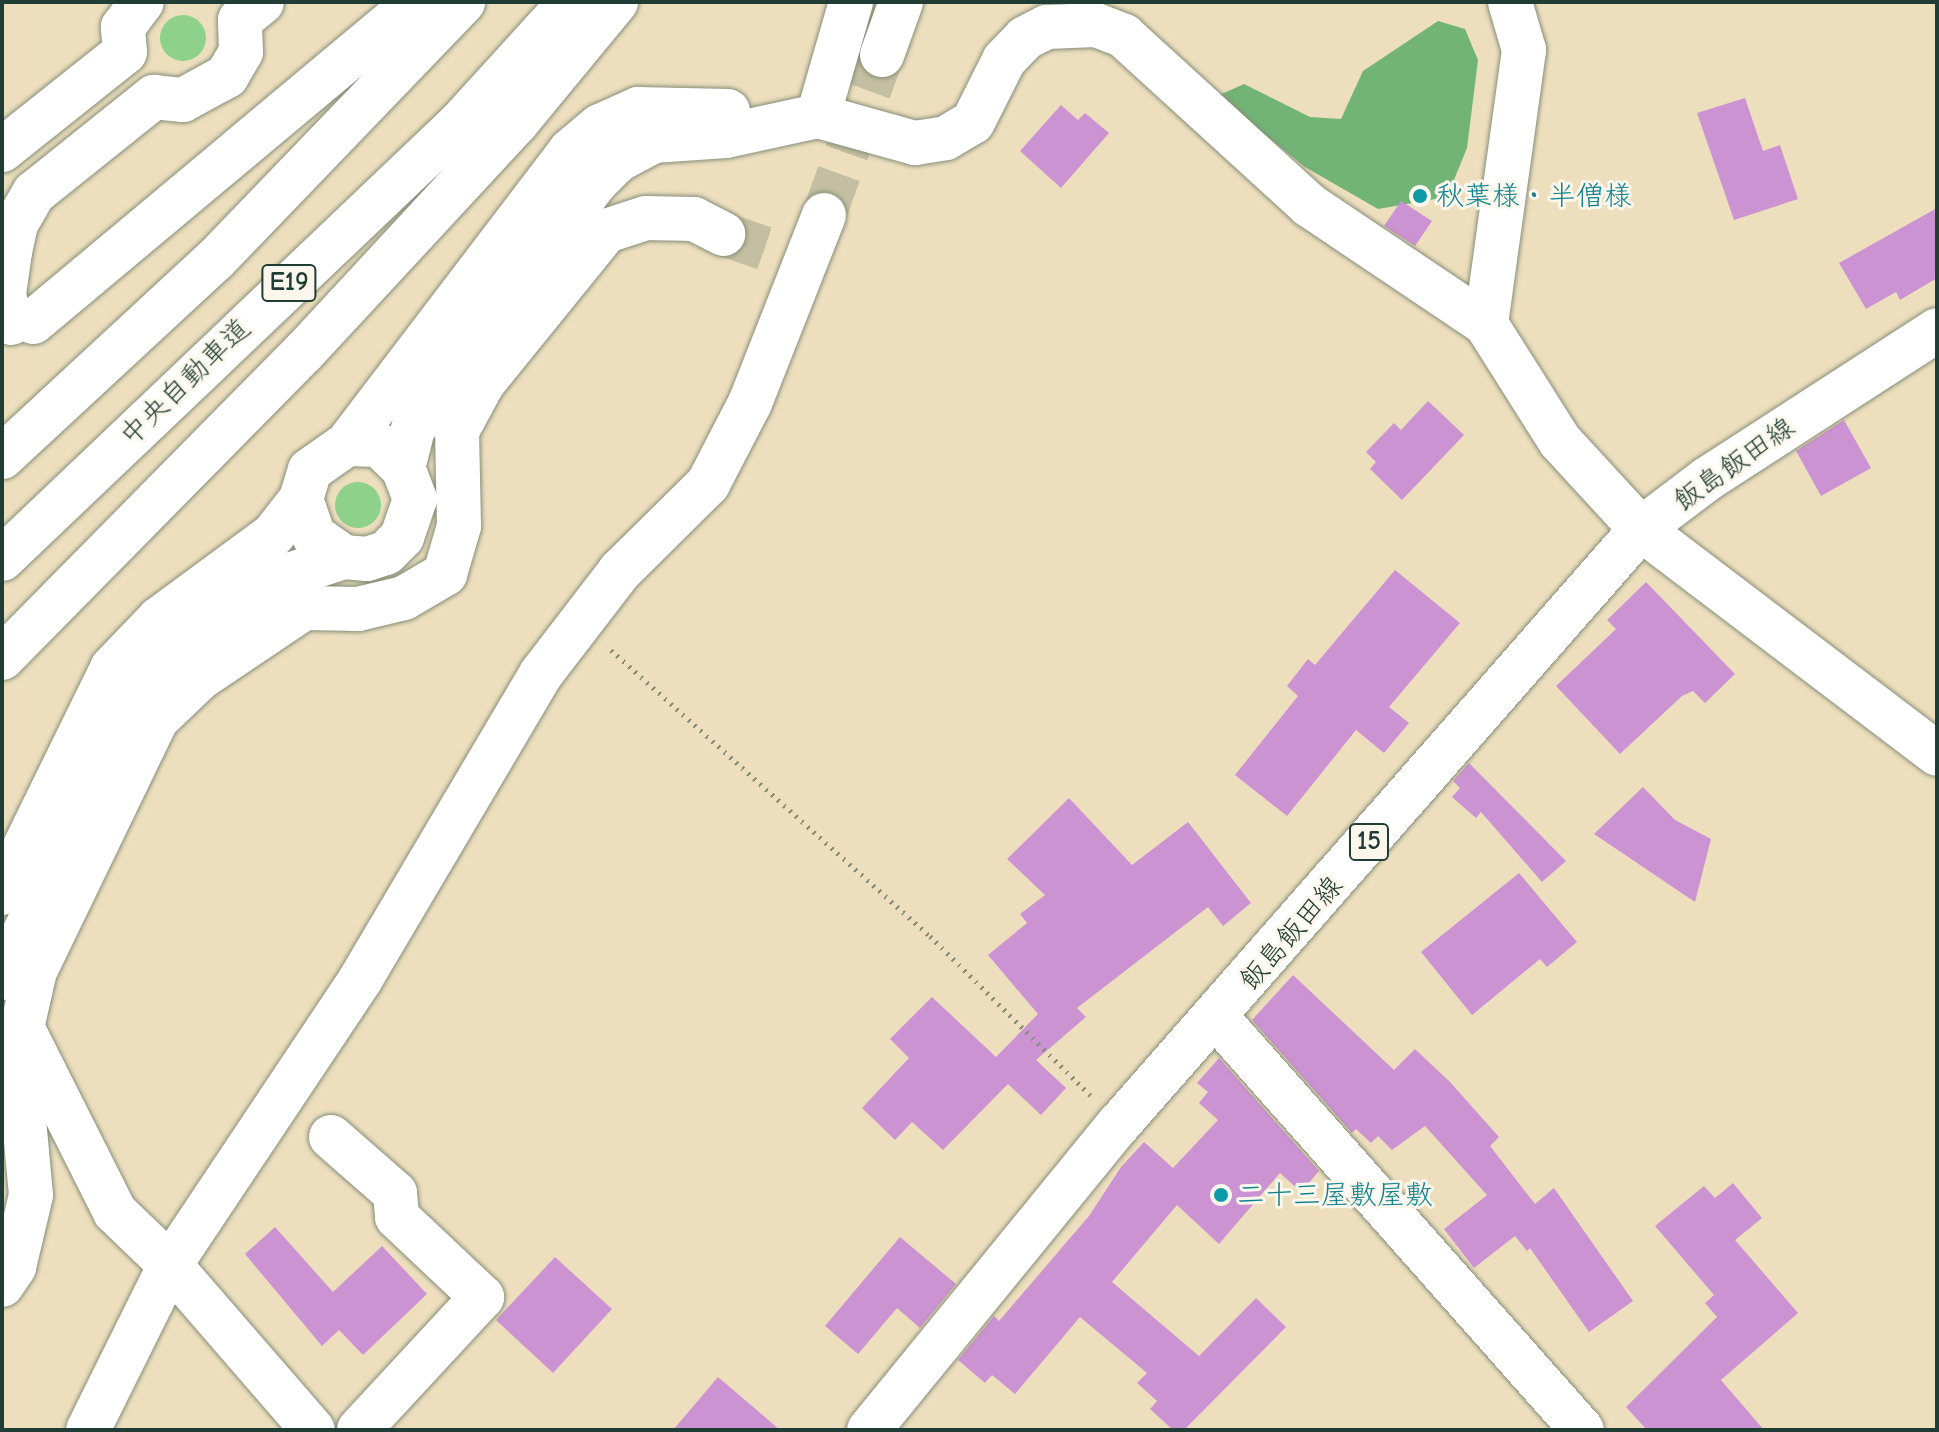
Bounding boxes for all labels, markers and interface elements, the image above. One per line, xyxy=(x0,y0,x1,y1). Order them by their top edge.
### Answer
place label: 秋葉様・半僧様 xyxy=(1436,179,1632,213)
marker: 秋葉様・半僧様 xyxy=(1411,187,1429,205)
road number: E19 xyxy=(261,261,317,305)
street label: 中央自動車道 xyxy=(113,312,257,452)
street label: 飯島飯田線 xyxy=(1667,410,1801,518)
road number: 15 xyxy=(1347,820,1391,864)
street label: 飯島飯田線 xyxy=(1232,869,1350,997)
place label: 二十三屋敷屋敷 xyxy=(1237,1178,1433,1212)
marker: 二十三屋敷屋敷 xyxy=(1212,1186,1230,1204)

